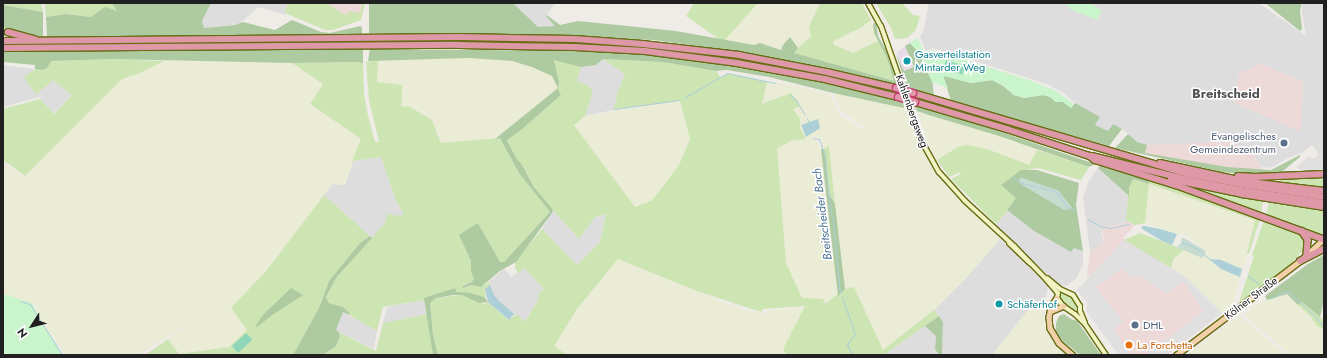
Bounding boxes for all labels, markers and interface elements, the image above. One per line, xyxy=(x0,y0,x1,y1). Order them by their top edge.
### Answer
place label: Gasverteilstation Mintarder Weg xyxy=(915,48,991,74)
marker: Gasverteilstation Mintarder Weg xyxy=(902,56,912,66)
street label: Kahlenbergsweg xyxy=(893,73,931,149)
district label: Breitscheid xyxy=(1192,86,1260,102)
place label: Evangelisches Gemeindezentrum xyxy=(1190,130,1276,156)
marker: Evangelisches Gemeindezentrum xyxy=(1279,138,1289,148)
water label: Breitscheider Bach xyxy=(810,167,836,261)
street label: Kölner Straße xyxy=(1222,274,1280,322)
place label: Schäferhof xyxy=(1007,297,1057,311)
marker: Schäferhof xyxy=(994,299,1004,309)
north arrow xyxy=(12,306,52,346)
place label: DHL xyxy=(1143,318,1163,332)
marker: DHL xyxy=(1130,320,1140,330)
text: N xyxy=(13,325,31,341)
place label: La Forchetta xyxy=(1137,338,1193,352)
marker: La Forchetta xyxy=(1124,340,1134,350)

